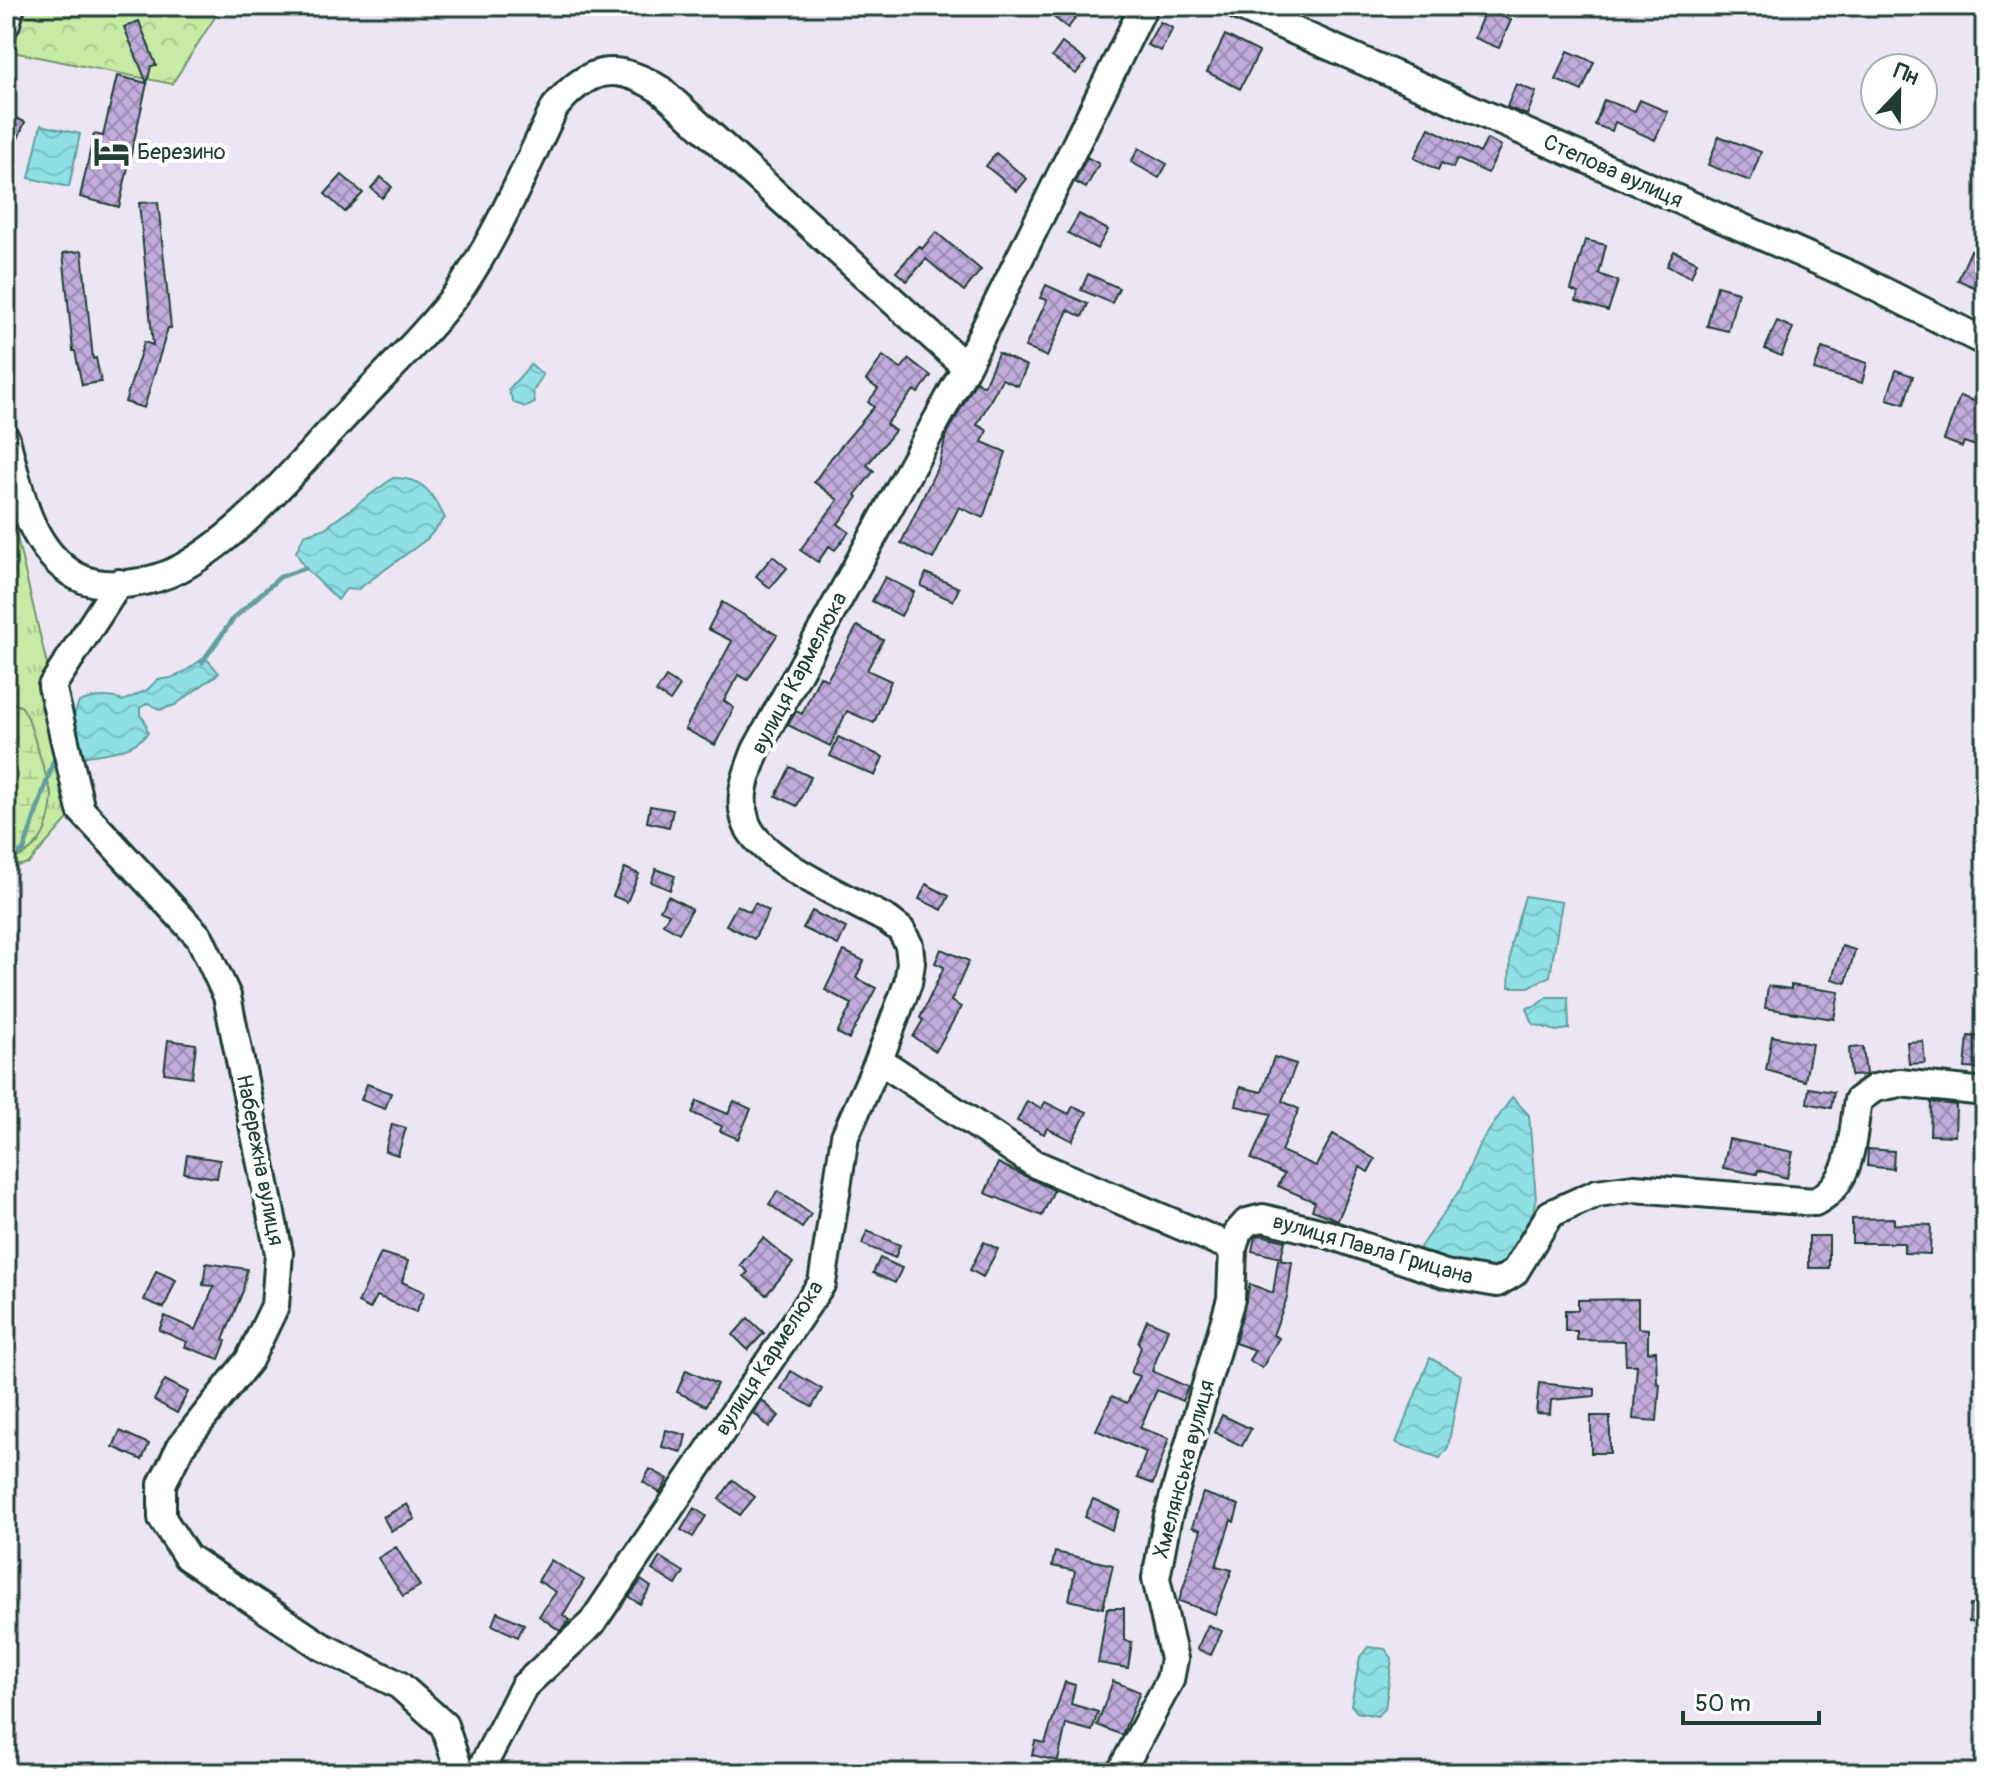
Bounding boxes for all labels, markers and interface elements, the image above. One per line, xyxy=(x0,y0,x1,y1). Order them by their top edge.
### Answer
north arrow xyxy=(1859,52,1939,132)
text: Пн xyxy=(1890,57,1923,92)
street label: Степова вулиця xyxy=(1539,128,1687,214)
hotel icon: Березино xyxy=(92,133,130,171)
place label: Березино xyxy=(137,138,226,166)
street label: вулиця Кармелюка xyxy=(745,587,853,759)
street label: Набережна вулиця xyxy=(230,1072,290,1248)
street label: вулиця Павла Грицана xyxy=(1270,1207,1476,1291)
street label: вулиця Кармелюка xyxy=(708,1275,830,1441)
street label: Хмелянська вулиця xyxy=(1147,1377,1221,1561)
scale bar xyxy=(1683,1675,1819,1725)
text: 50 m xyxy=(1695,1689,1751,1718)

